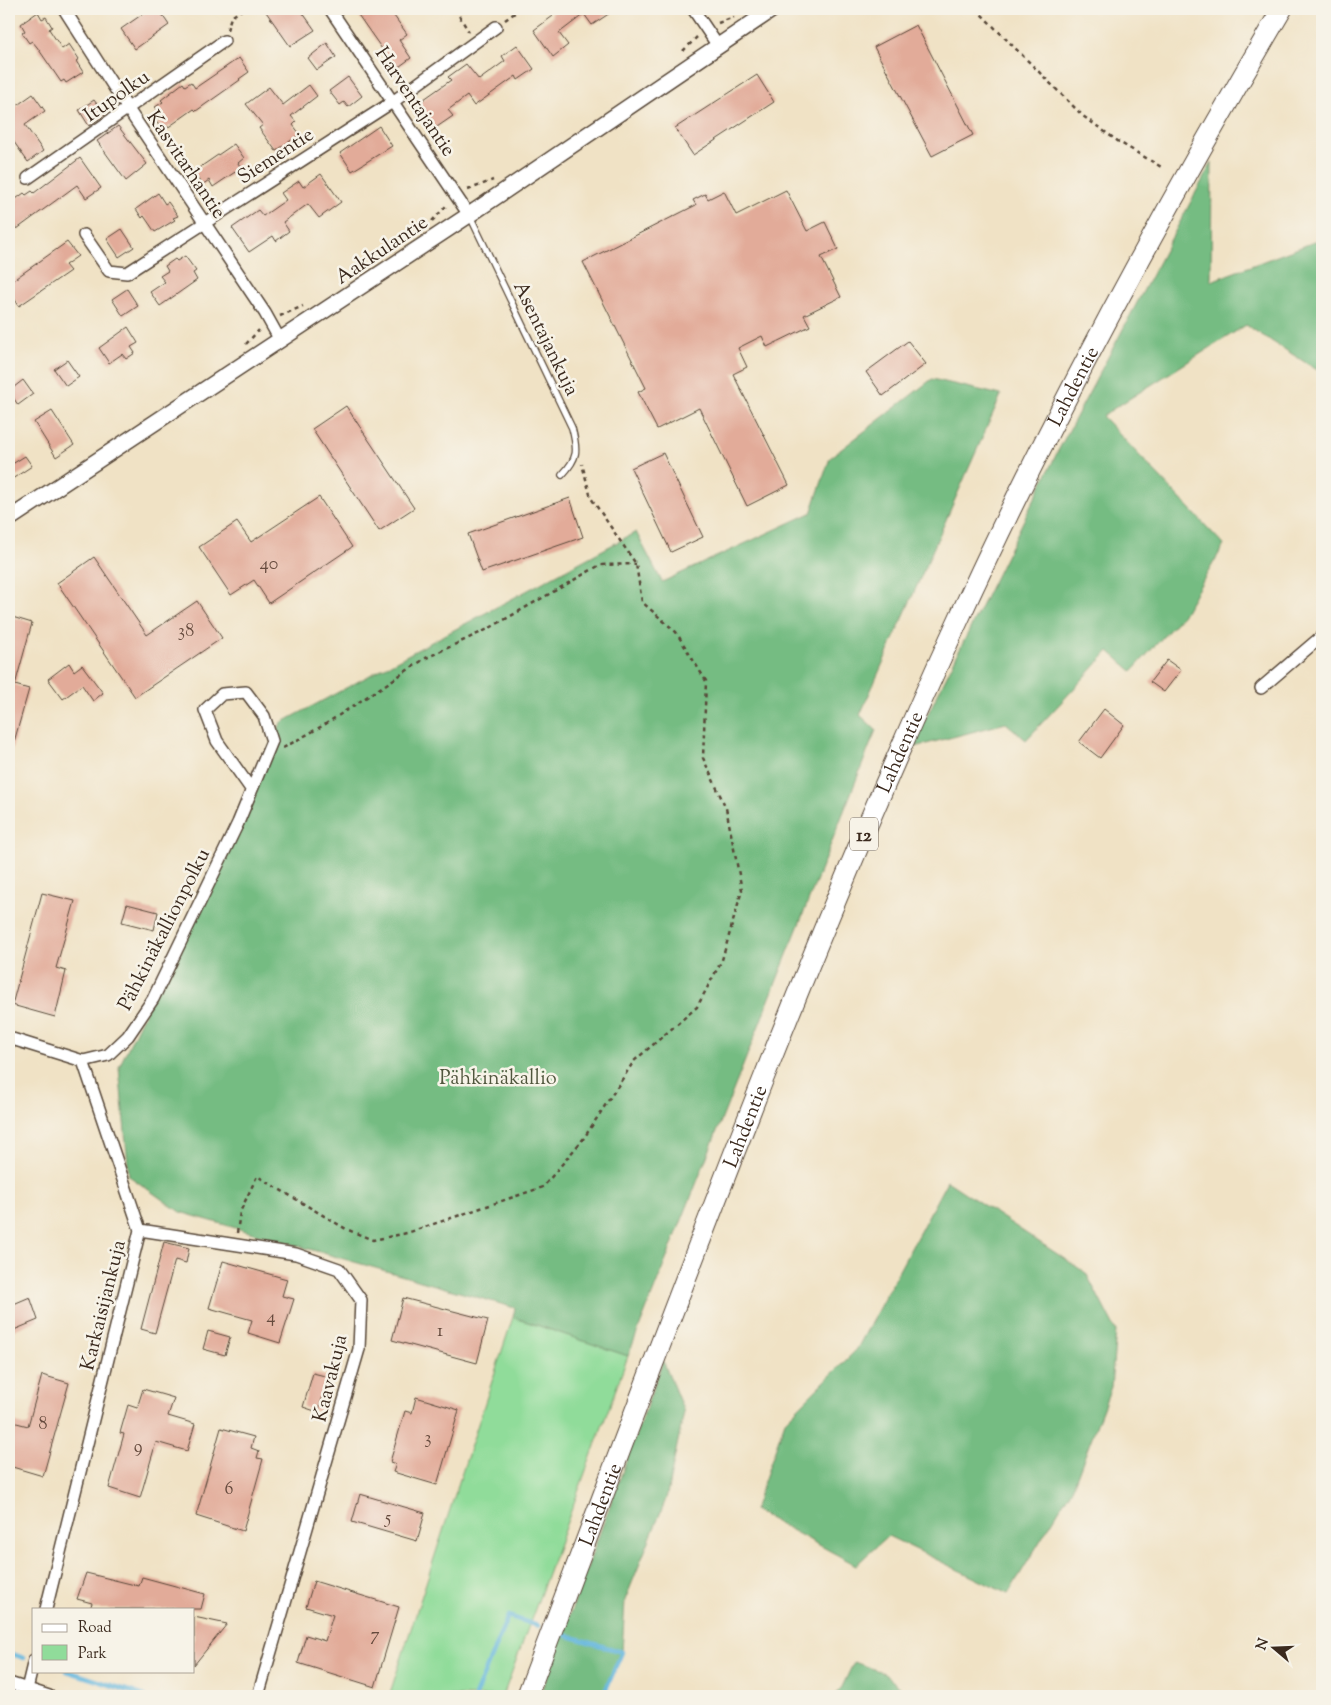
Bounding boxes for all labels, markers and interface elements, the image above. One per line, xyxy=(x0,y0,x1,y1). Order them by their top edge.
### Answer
street label: Harventajantie xyxy=(366,42,461,163)
street label: Itupolku xyxy=(79,63,157,130)
street label: Kasvitarhantie xyxy=(138,105,232,225)
street label: Siementie xyxy=(232,122,320,193)
street label: Aakkulantie xyxy=(330,209,435,293)
street label: Asentajankuja xyxy=(504,277,585,401)
street label: Lahdentie xyxy=(1042,342,1108,432)
house number: 40 xyxy=(260,552,278,578)
house number: 38 xyxy=(178,619,194,645)
street label: Lahdentie xyxy=(871,707,932,798)
road number: 12 xyxy=(850,818,878,851)
street label: Pähkinäkallionpolku xyxy=(112,843,219,1016)
park label: Pähkinäkallio xyxy=(439,1065,557,1094)
street label: Lahdentie xyxy=(718,1081,776,1173)
street label: Karkaisijankuja xyxy=(74,1237,135,1374)
house number: 4 xyxy=(266,1305,276,1331)
house number: 1 xyxy=(437,1319,443,1345)
street label: Kaavakuja xyxy=(307,1332,356,1425)
house number: 8 xyxy=(39,1412,48,1438)
house number: 3 xyxy=(424,1426,432,1452)
house number: 9 xyxy=(134,1435,143,1461)
street label: Lahdentie xyxy=(573,1460,631,1551)
house number: 6 xyxy=(225,1477,234,1503)
house number: 5 xyxy=(384,1506,391,1532)
legend xyxy=(32,1608,195,1672)
text: Road xyxy=(78,1618,112,1639)
north arrow xyxy=(1248,1622,1298,1672)
house number: 7 xyxy=(370,1623,380,1649)
text: N xyxy=(1252,1636,1275,1653)
text: Park xyxy=(78,1644,107,1665)

